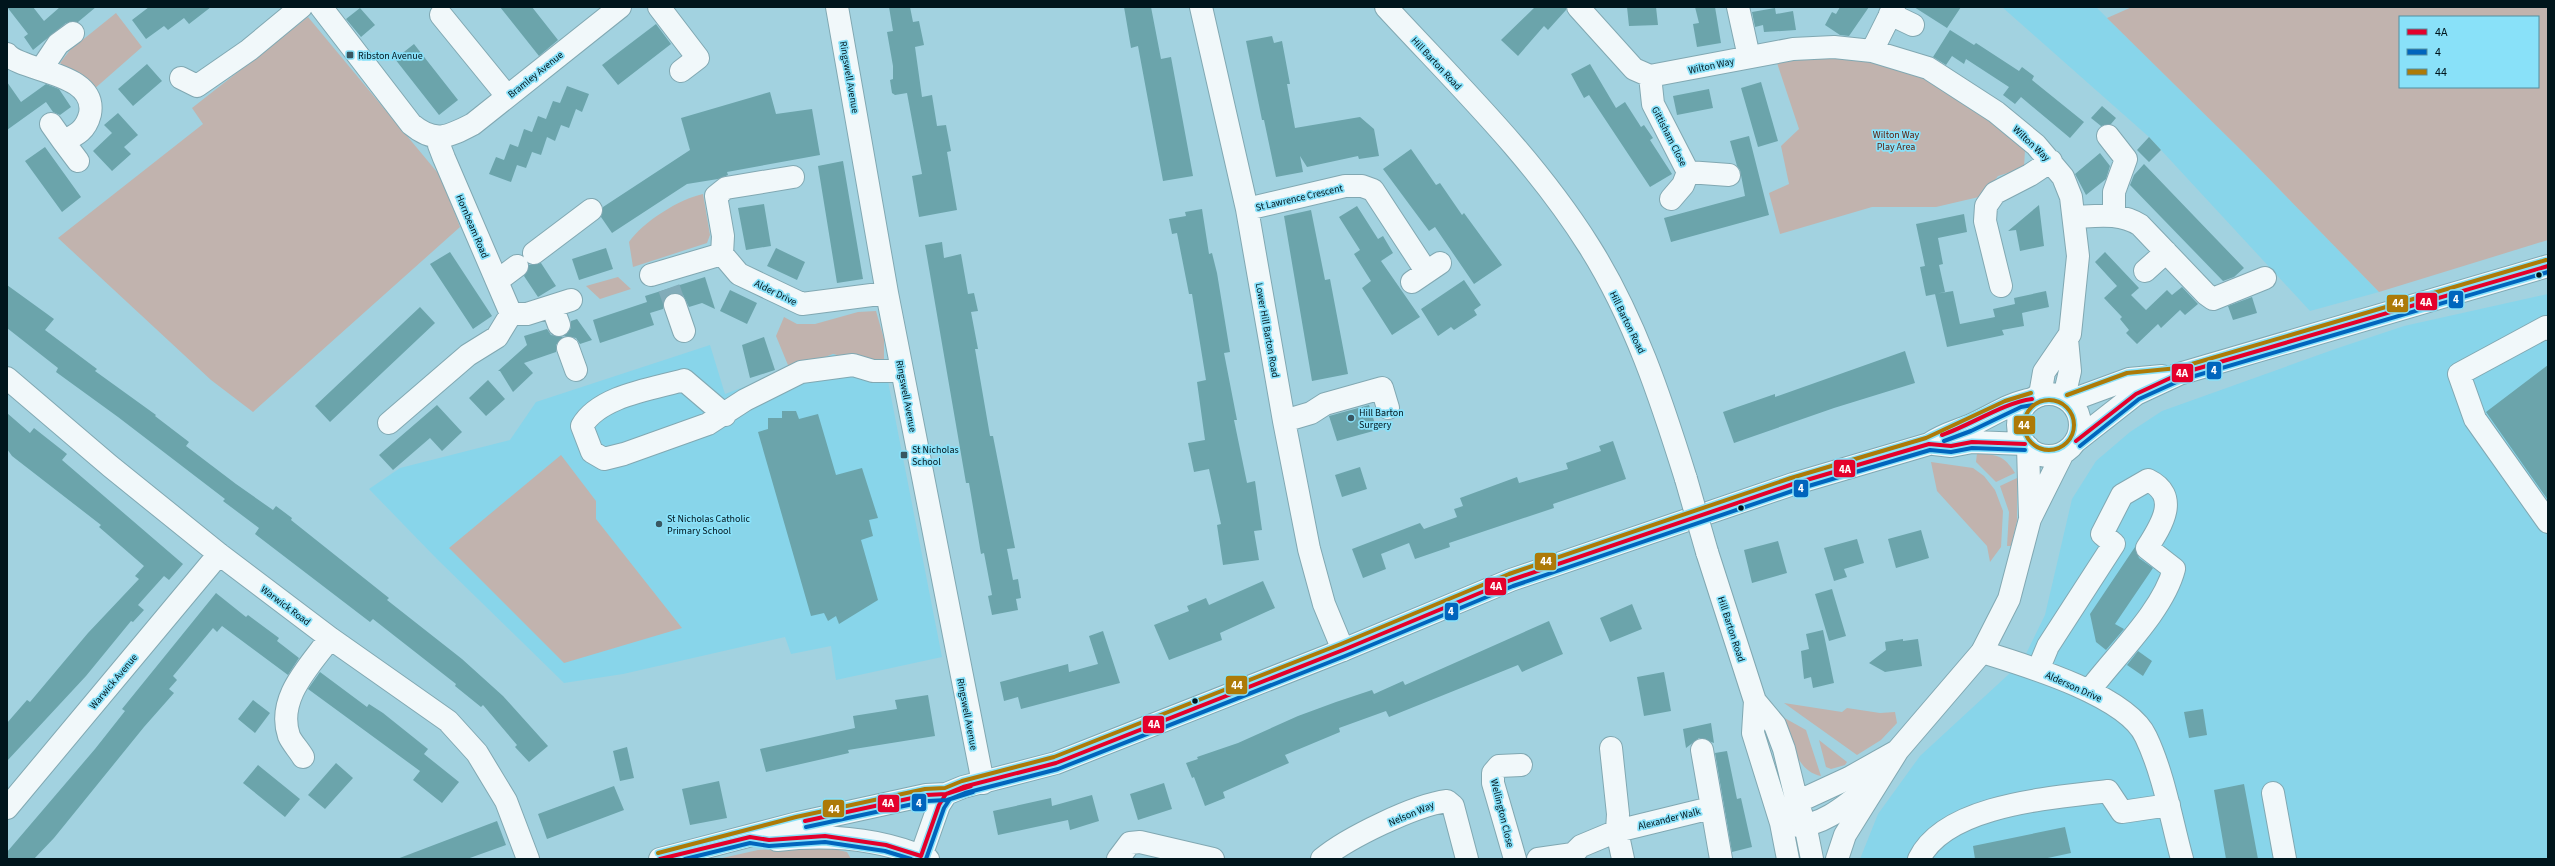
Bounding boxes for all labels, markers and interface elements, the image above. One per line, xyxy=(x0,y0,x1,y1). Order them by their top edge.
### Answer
legend xyxy=(2399,16,2539,88)
text: 4A xyxy=(2435,24,2448,41)
street label: Hill Barton Road xyxy=(1408,34,1465,93)
street label: Ringswell Avenue xyxy=(836,40,862,114)
text: 4 xyxy=(2435,44,2441,61)
street label: Bramley Avenue xyxy=(505,48,566,101)
place label: Ribston Avenue xyxy=(358,49,423,63)
marker: Ribston Avenue xyxy=(345,50,355,60)
street label: Wilton Way xyxy=(1687,54,1736,78)
text: 44 xyxy=(2435,64,2447,81)
street label: Gittisham Close xyxy=(1648,104,1690,169)
street label: Wilton Way xyxy=(2010,123,2053,165)
park label: Wilton Way Play Area xyxy=(1873,128,1920,154)
street label: St Lawrence Crescent xyxy=(1254,181,1345,215)
street label: Hornbeam Road xyxy=(452,192,492,260)
unlabelled marker xyxy=(2534,270,2544,280)
street label: Alder Drive xyxy=(752,277,799,309)
street label: Lower Hill Barton Road xyxy=(1252,282,1282,379)
street label: Hill Barton Road xyxy=(1606,289,1648,356)
line badge: 4 xyxy=(2448,290,2464,309)
line badge: 4A xyxy=(2415,292,2438,311)
text: 4 xyxy=(2453,292,2459,307)
line badge: 44 xyxy=(2386,294,2409,313)
text: 4A xyxy=(2420,295,2433,310)
text: 44 xyxy=(2392,296,2404,311)
street label: Ringswell Avenue xyxy=(892,359,920,433)
line badge: 4 xyxy=(2206,361,2222,380)
line badge: 4A xyxy=(2171,363,2194,383)
text: 4 xyxy=(2211,363,2217,378)
text: 4A xyxy=(2176,366,2189,381)
place label: Hill Barton Surgery xyxy=(1359,406,1404,432)
marker: Hill Barton Surgery xyxy=(1346,413,1356,423)
line badge: 44 xyxy=(2013,415,2036,435)
text: 44 xyxy=(2018,418,2030,433)
place label: St Nicholas School xyxy=(912,443,959,469)
marker: St Nicholas School xyxy=(899,450,909,460)
line badge: 4A xyxy=(1833,459,1856,478)
text: 4A xyxy=(1839,462,1852,477)
line badge: 4 xyxy=(1793,479,1809,498)
text: 4 xyxy=(1798,481,1804,496)
unlabelled marker xyxy=(1736,503,1746,513)
place label: St Nicholas Catholic Primary School xyxy=(667,512,750,538)
marker: St Nicholas Catholic Primary School xyxy=(654,519,664,529)
line badge: 44 xyxy=(1534,552,1557,571)
text: 44 xyxy=(1540,554,1552,569)
line badge: 4A xyxy=(1484,577,1507,596)
text: 4A xyxy=(1490,579,1503,594)
street label: Warwick Road xyxy=(258,582,313,629)
street label: Hill Barton Road xyxy=(1714,595,1748,664)
line badge: 4 xyxy=(1444,602,1459,621)
text: 4 xyxy=(1448,604,1454,619)
street label: Warwick Avenue xyxy=(86,651,141,712)
street label: Alderson Drive xyxy=(2043,668,2104,706)
line badge: 44 xyxy=(1225,675,1248,695)
street label: Ringswell Avenue xyxy=(953,677,981,751)
text: 44 xyxy=(1231,678,1243,693)
unlabelled marker xyxy=(1190,696,1200,706)
line badge: 4A xyxy=(1142,715,1165,734)
text: 4A xyxy=(1148,717,1161,732)
street label: Wellington Close xyxy=(1487,778,1517,849)
line badge: 4 xyxy=(911,793,927,812)
line badge: 4A xyxy=(877,794,900,813)
text: 4A xyxy=(882,796,895,811)
text: 4 xyxy=(916,796,922,811)
street label: Nelson Way xyxy=(1386,798,1437,830)
line badge: 44 xyxy=(822,799,845,818)
text: 44 xyxy=(828,802,840,817)
street label: Alexander Walk xyxy=(1637,804,1702,834)

